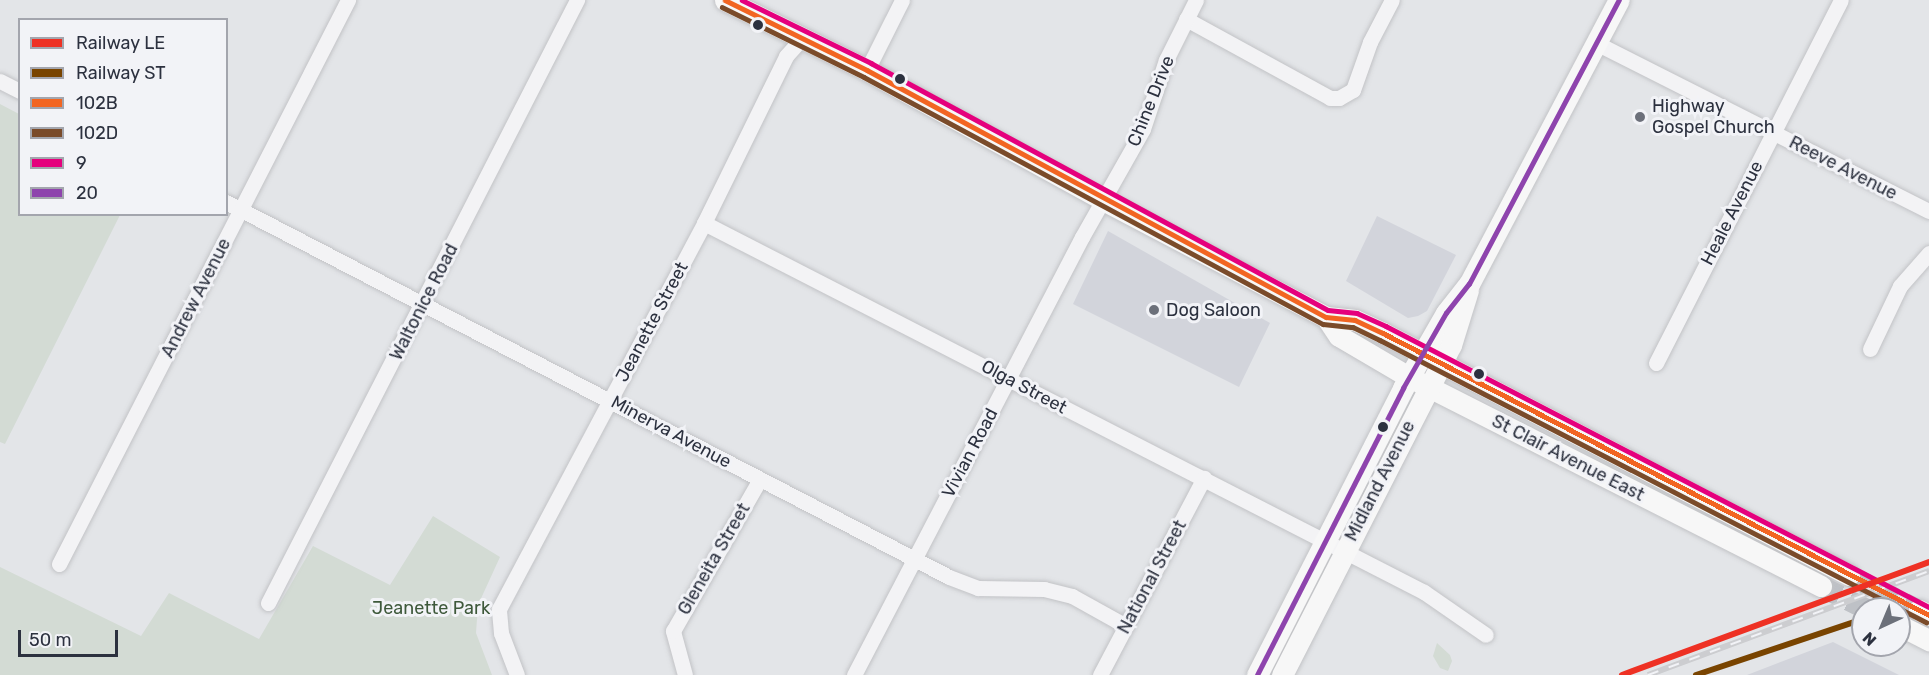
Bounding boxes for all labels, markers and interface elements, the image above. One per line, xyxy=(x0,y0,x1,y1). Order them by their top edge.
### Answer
legend xyxy=(18,18,228,216)
unlabelled marker xyxy=(752,19,764,31)
text: Railway LE xyxy=(76,32,165,54)
street label: Chine Drive xyxy=(1123,52,1179,150)
text: Railway ST xyxy=(76,62,166,84)
unlabelled marker xyxy=(894,73,906,85)
text: 102B xyxy=(76,92,118,114)
place label: Highway Gospel Church xyxy=(1652,96,1775,138)
marker: Highway Gospel Church xyxy=(1633,110,1647,124)
text: 102D xyxy=(76,122,118,144)
street label: Reeve Avenue xyxy=(1785,131,1901,205)
text: 9 xyxy=(76,152,87,174)
street label: Heale Avenue xyxy=(1696,157,1768,269)
text: 20 xyxy=(76,182,98,204)
street label: Andrew Avenue xyxy=(156,234,236,362)
street label: Waltonice Road xyxy=(385,240,463,364)
street label: Jeanette Street xyxy=(611,258,693,386)
place label: Dog Saloon xyxy=(1166,299,1261,321)
marker: Dog Saloon xyxy=(1147,303,1161,317)
street label: Olga Street xyxy=(978,355,1070,419)
unlabelled marker xyxy=(1473,368,1485,380)
street label: Minerva Avenue xyxy=(607,391,735,473)
street label: Vivian Road xyxy=(937,405,1003,501)
street label: St Clair Avenue East xyxy=(1488,410,1648,506)
street label: Midland Avenue xyxy=(1340,417,1420,545)
unlabelled marker xyxy=(1377,421,1389,433)
street label: Gleneita Street xyxy=(673,499,755,619)
street label: National Street xyxy=(1113,516,1191,638)
park label: Jeanette Park xyxy=(372,597,490,619)
north arrow xyxy=(1851,597,1911,657)
scale bar xyxy=(21,618,122,656)
text: N xyxy=(1859,628,1880,650)
text: 50 m xyxy=(29,629,72,651)

